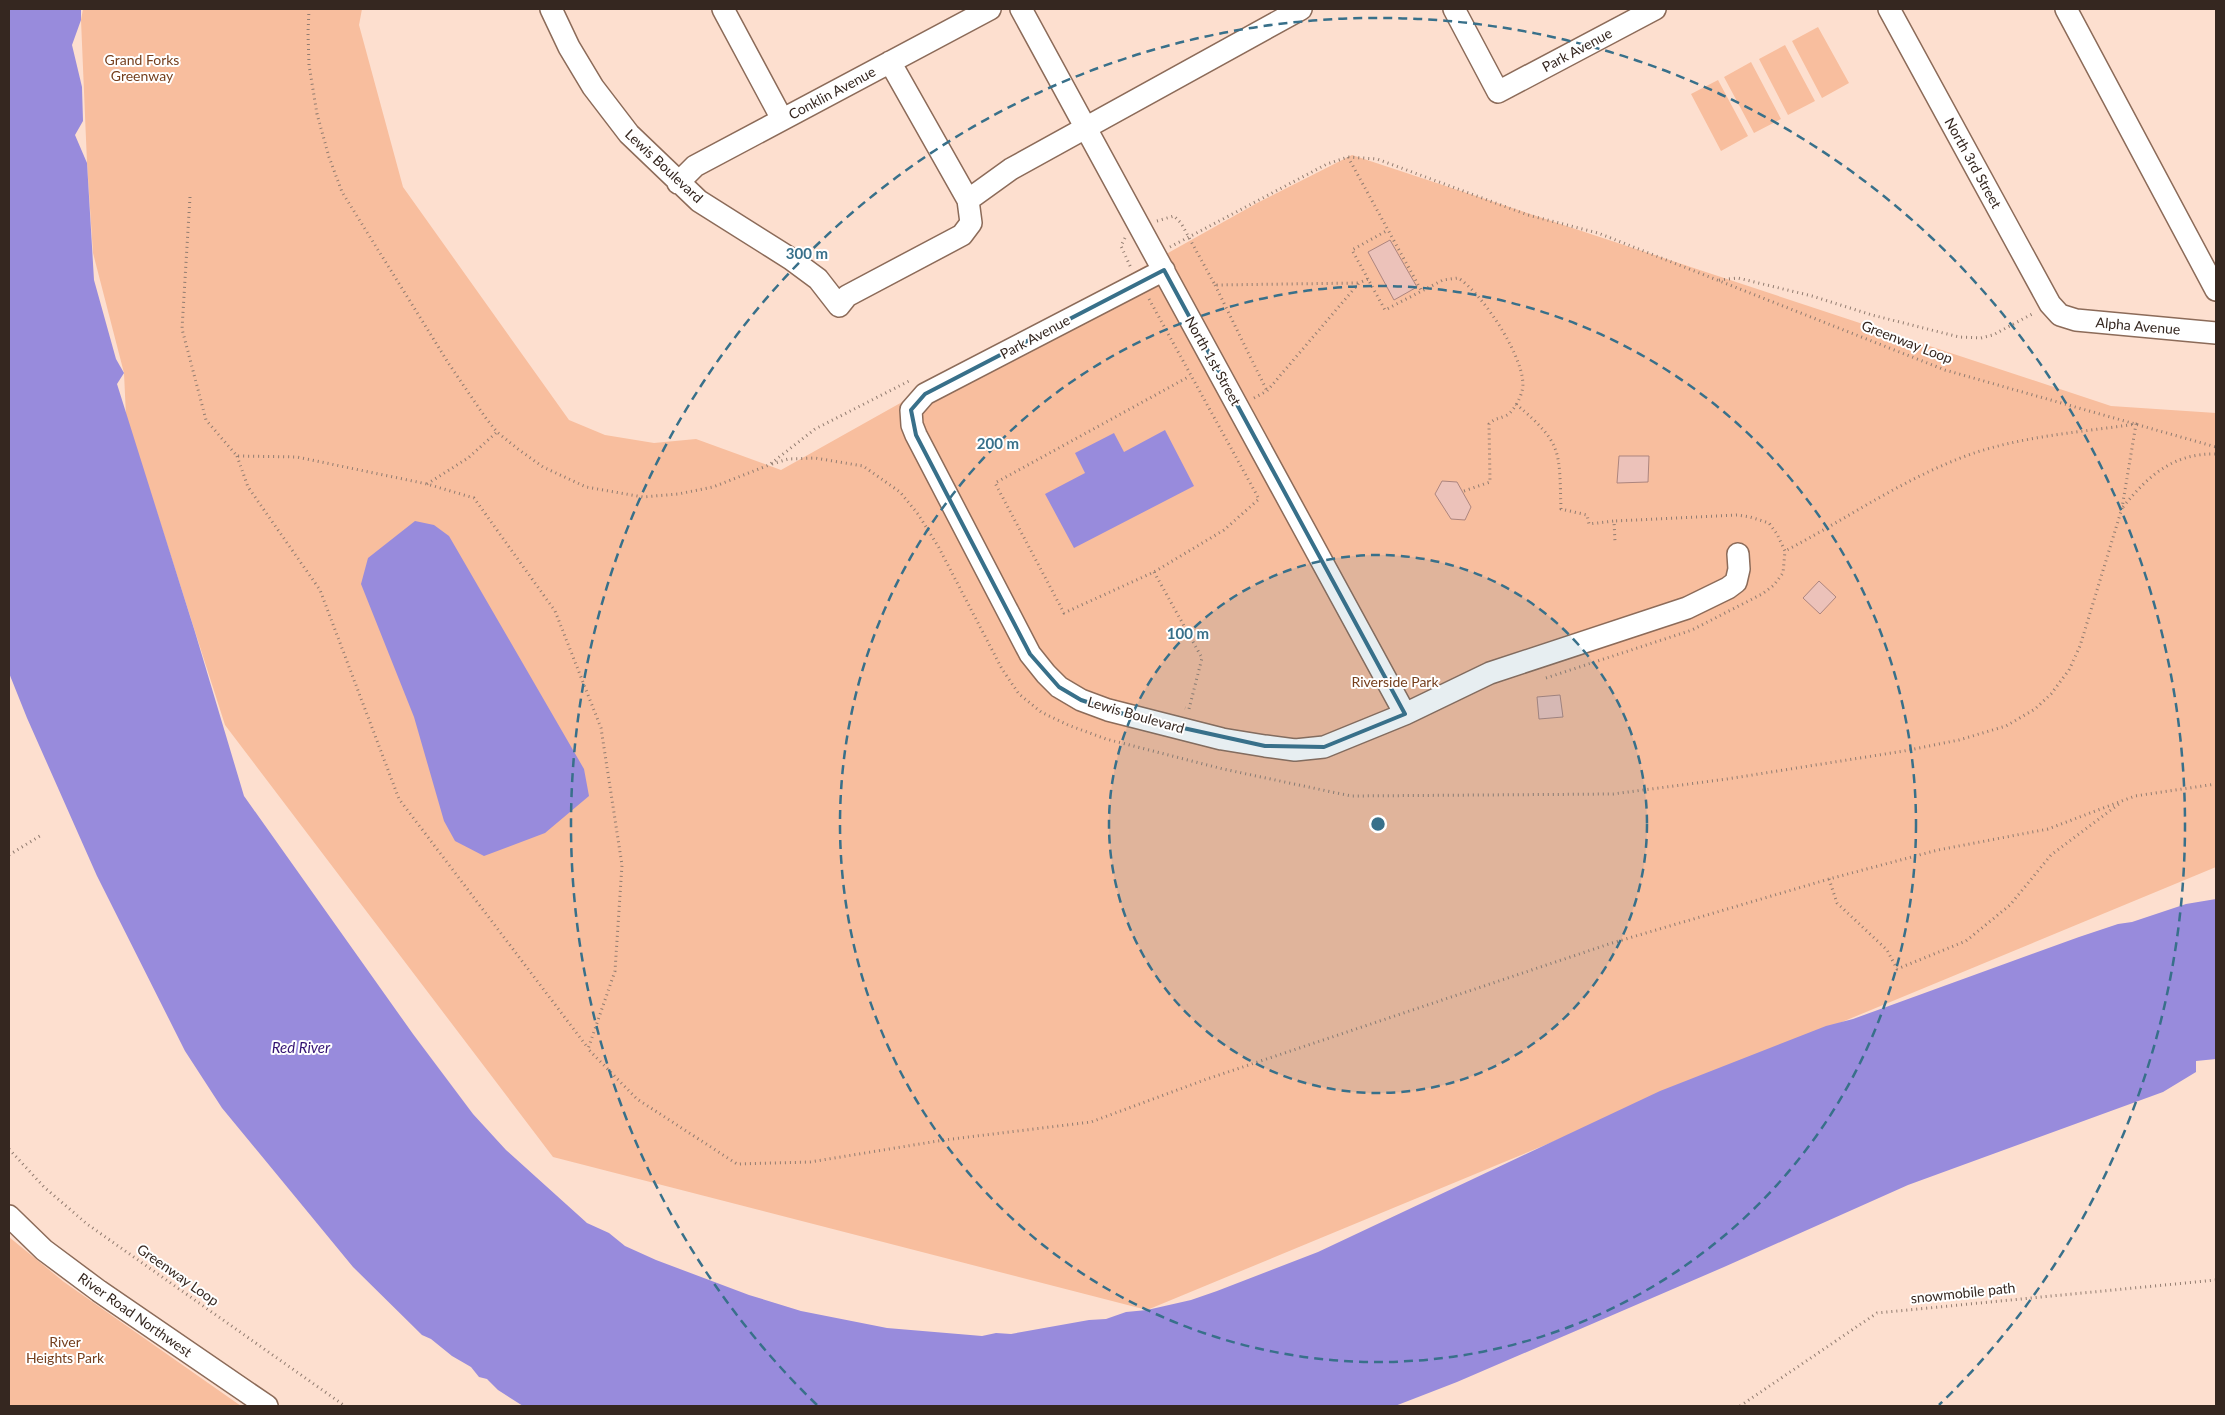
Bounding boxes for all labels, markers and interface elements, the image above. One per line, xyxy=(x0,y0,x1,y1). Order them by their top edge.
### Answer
street label: Park Avenue xyxy=(1539,24,1615,75)
park label: Grand Forks Greenway xyxy=(105,51,179,84)
street label: Conklin Avenue xyxy=(785,63,878,123)
street label: North 3rd Street xyxy=(1941,114,2005,211)
street label: Lewis Boulevard xyxy=(622,125,707,206)
text: 300 m xyxy=(786,244,828,262)
street label: Park Avenue xyxy=(997,311,1073,362)
street label: North 1st Street xyxy=(1182,313,1245,408)
street label: Alpha Avenue xyxy=(2095,313,2181,338)
street label: Greenway Loop xyxy=(1859,316,1955,367)
text: 200 m xyxy=(977,434,1019,452)
text: 100 m xyxy=(1167,624,1209,642)
park label: Riverside Park xyxy=(1351,673,1439,690)
street label: Lewis Boulevard xyxy=(1086,693,1187,736)
centre of rings xyxy=(1369,815,1387,833)
water label: Red River xyxy=(272,1038,331,1056)
street label: Greenway Loop xyxy=(134,1240,223,1309)
street label: River Road Northwest xyxy=(75,1269,196,1360)
street label: snowmobile path xyxy=(1910,1279,2016,1306)
park label: River Heights Park xyxy=(26,1333,105,1366)

